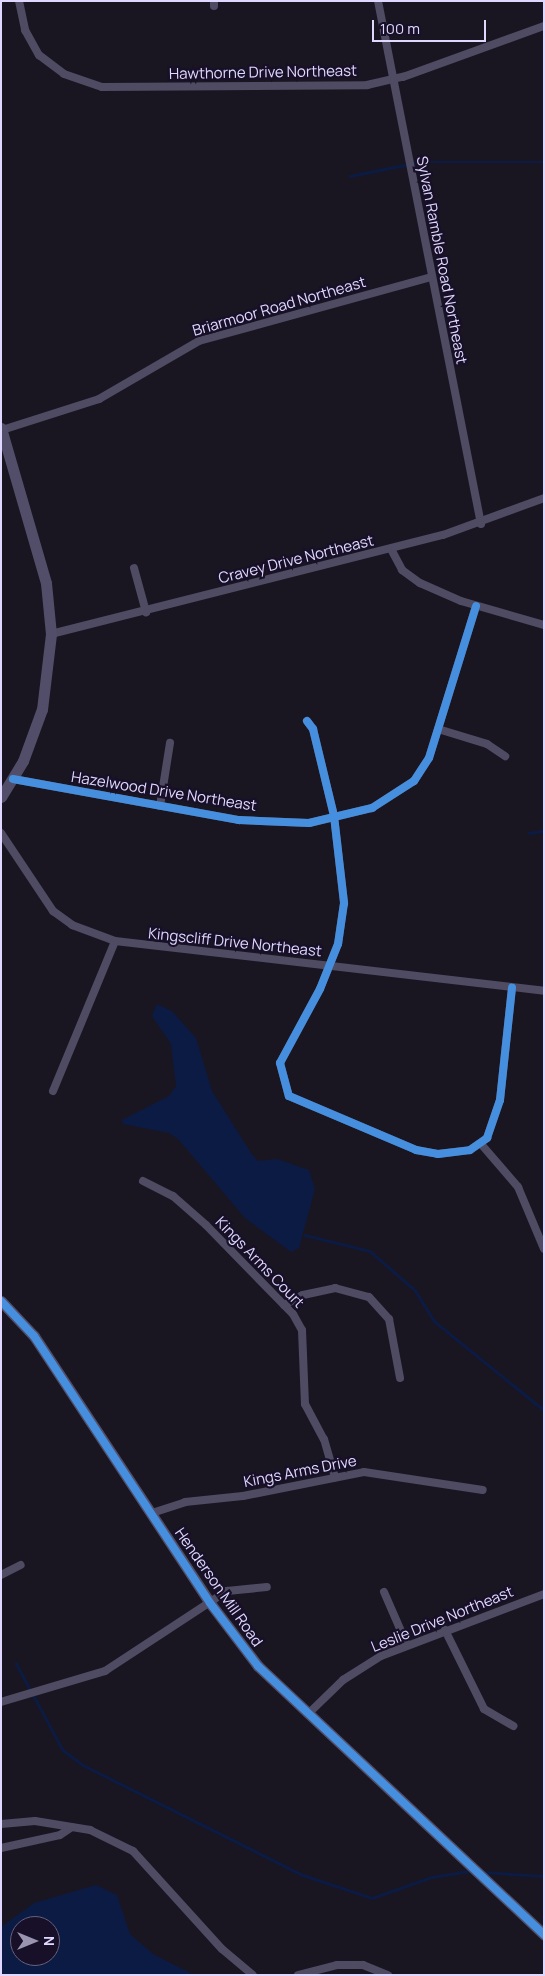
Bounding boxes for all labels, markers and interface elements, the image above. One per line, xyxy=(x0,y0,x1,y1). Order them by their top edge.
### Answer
scale bar xyxy=(375,10,489,42)
text: 100 m xyxy=(380,18,420,39)
street label: Hawthorne Drive Northeast xyxy=(169,61,357,83)
street label: Sylvan Ramble Road Northeast xyxy=(413,155,471,365)
street label: Briarmoor Road Northeast xyxy=(190,273,368,339)
street label: Cravey Drive Northeast xyxy=(217,531,375,587)
street label: Hazelwood Drive Northeast xyxy=(70,767,258,815)
street label: Kingscliff Drive Northeast xyxy=(147,924,323,960)
street label: Kings Arms Court xyxy=(212,1213,308,1311)
street label: Kings Arms Drive xyxy=(242,1451,358,1491)
street label: Henderson Mill Road xyxy=(171,1524,267,1650)
street label: Leslie Drive Northeast xyxy=(368,1582,516,1656)
north arrow xyxy=(10,1916,60,1966)
text: N xyxy=(40,1936,59,1946)

